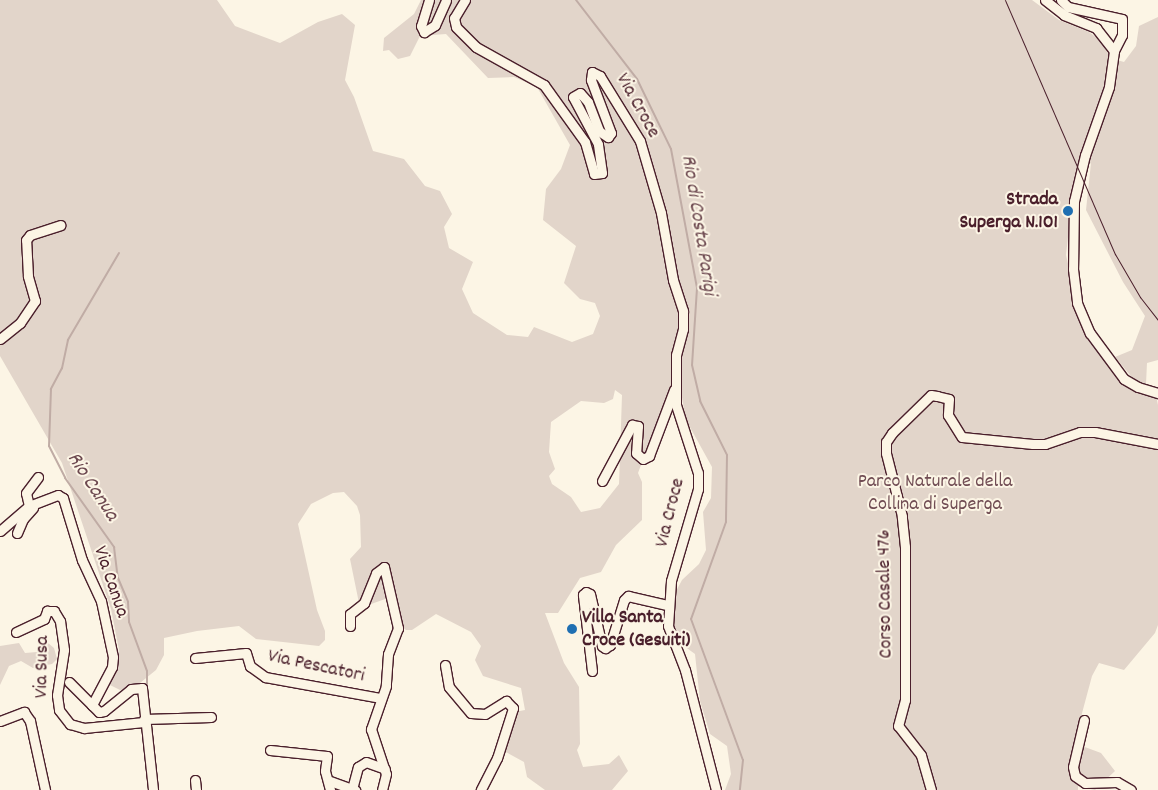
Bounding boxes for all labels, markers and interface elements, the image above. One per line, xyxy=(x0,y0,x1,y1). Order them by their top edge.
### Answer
street label: Via Croce xyxy=(609,69,665,143)
water label: Rio di Costa Parigi xyxy=(674,153,722,297)
place label: Strada Superga N.101 xyxy=(960,188,1058,235)
marker: Strada Superga N.101 xyxy=(1062,205,1074,217)
water label: Rio Canua xyxy=(60,448,124,526)
park label: Parco Naturale della Collina di Superga xyxy=(858,471,1012,518)
street label: Via Croce xyxy=(651,476,691,550)
street label: Corso Casale 476 xyxy=(873,529,899,659)
street label: Via Canua xyxy=(87,543,133,621)
place label: Villa Santa Croce (Gesuiti) xyxy=(582,606,690,653)
marker: Villa Santa Croce (Gesuiti) xyxy=(566,623,578,635)
street label: Via Susa xyxy=(30,636,56,698)
street label: Via Pescatori xyxy=(265,645,367,689)

